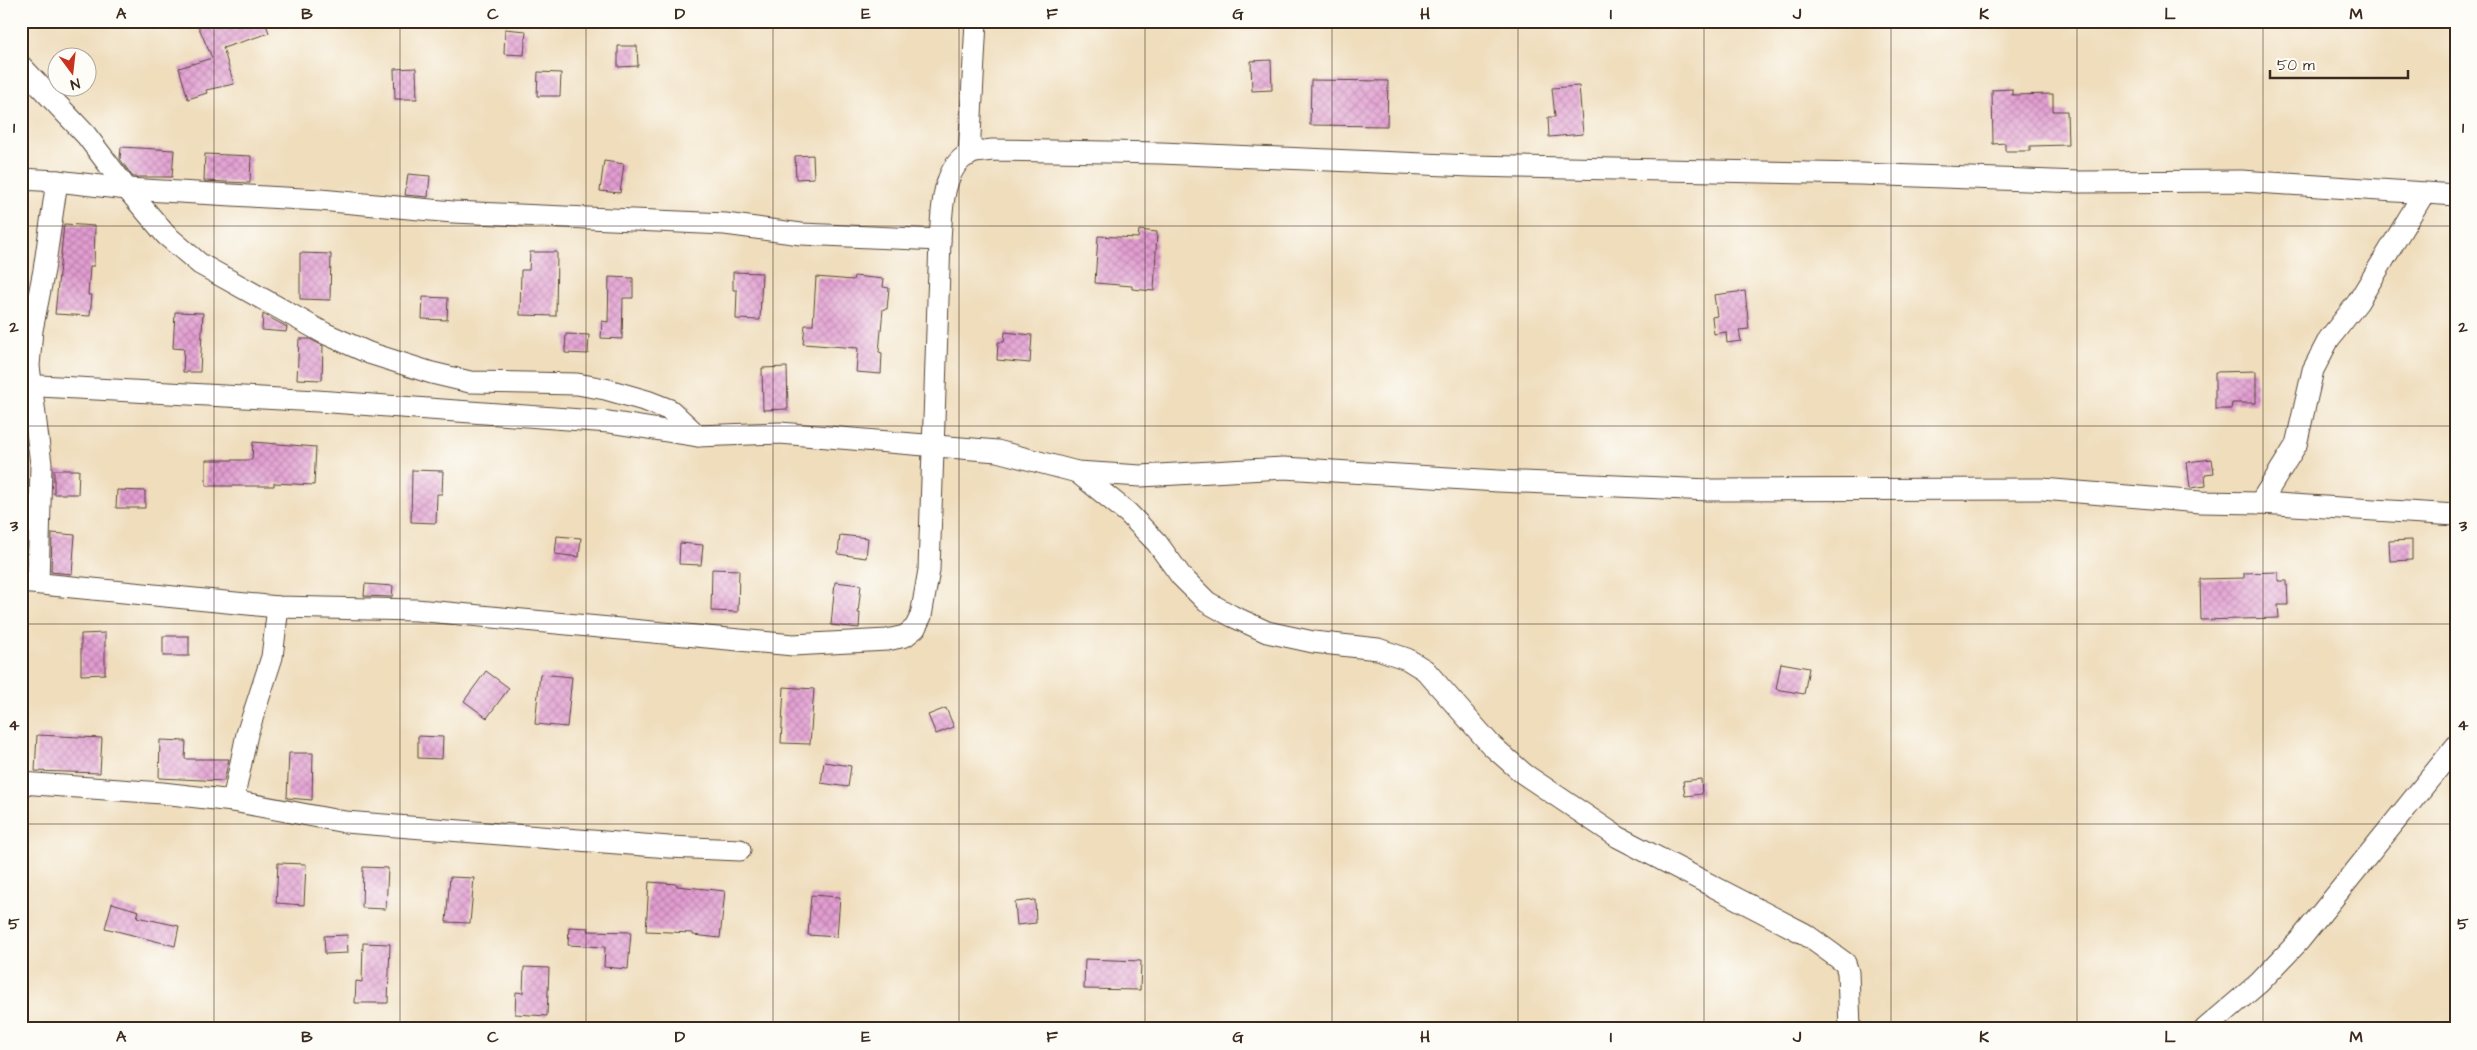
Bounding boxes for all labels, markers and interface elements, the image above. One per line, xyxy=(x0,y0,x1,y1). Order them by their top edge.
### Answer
text: A xyxy=(116,3,127,25)
text: B xyxy=(301,3,313,25)
text: C xyxy=(487,3,499,25)
text: D xyxy=(675,3,686,25)
text: E xyxy=(861,3,871,25)
text: F xyxy=(1046,3,1058,25)
text: G xyxy=(1232,3,1244,25)
text: H xyxy=(1420,3,1430,25)
text: I xyxy=(1610,3,1612,25)
text: J xyxy=(1792,3,1802,25)
text: K xyxy=(1979,3,1989,25)
text: L xyxy=(2164,3,2176,25)
text: M xyxy=(2349,3,2363,25)
north arrow xyxy=(48,48,98,98)
scale bar xyxy=(2270,48,2407,80)
text: 50 m xyxy=(2277,55,2315,76)
text: N xyxy=(68,73,82,94)
text: 1 xyxy=(13,117,16,139)
text: 1 xyxy=(2462,117,2465,139)
text: 2 xyxy=(8,316,19,338)
text: 2 xyxy=(2457,316,2468,338)
text: 3 xyxy=(9,515,19,537)
text: 3 xyxy=(2458,515,2468,537)
text: 4 xyxy=(9,714,20,736)
text: 4 xyxy=(2458,714,2469,736)
text: 5 xyxy=(8,913,20,935)
text: 5 xyxy=(2457,913,2469,935)
text: A xyxy=(116,1026,127,1048)
text: B xyxy=(301,1026,313,1048)
text: C xyxy=(487,1026,499,1048)
text: D xyxy=(675,1026,686,1048)
text: E xyxy=(861,1026,871,1048)
text: F xyxy=(1046,1026,1058,1048)
text: G xyxy=(1232,1026,1244,1048)
text: H xyxy=(1420,1026,1430,1048)
text: I xyxy=(1610,1026,1612,1048)
text: J xyxy=(1792,1026,1802,1048)
text: K xyxy=(1979,1026,1989,1048)
text: L xyxy=(2164,1026,2176,1048)
text: M xyxy=(2349,1026,2363,1048)

